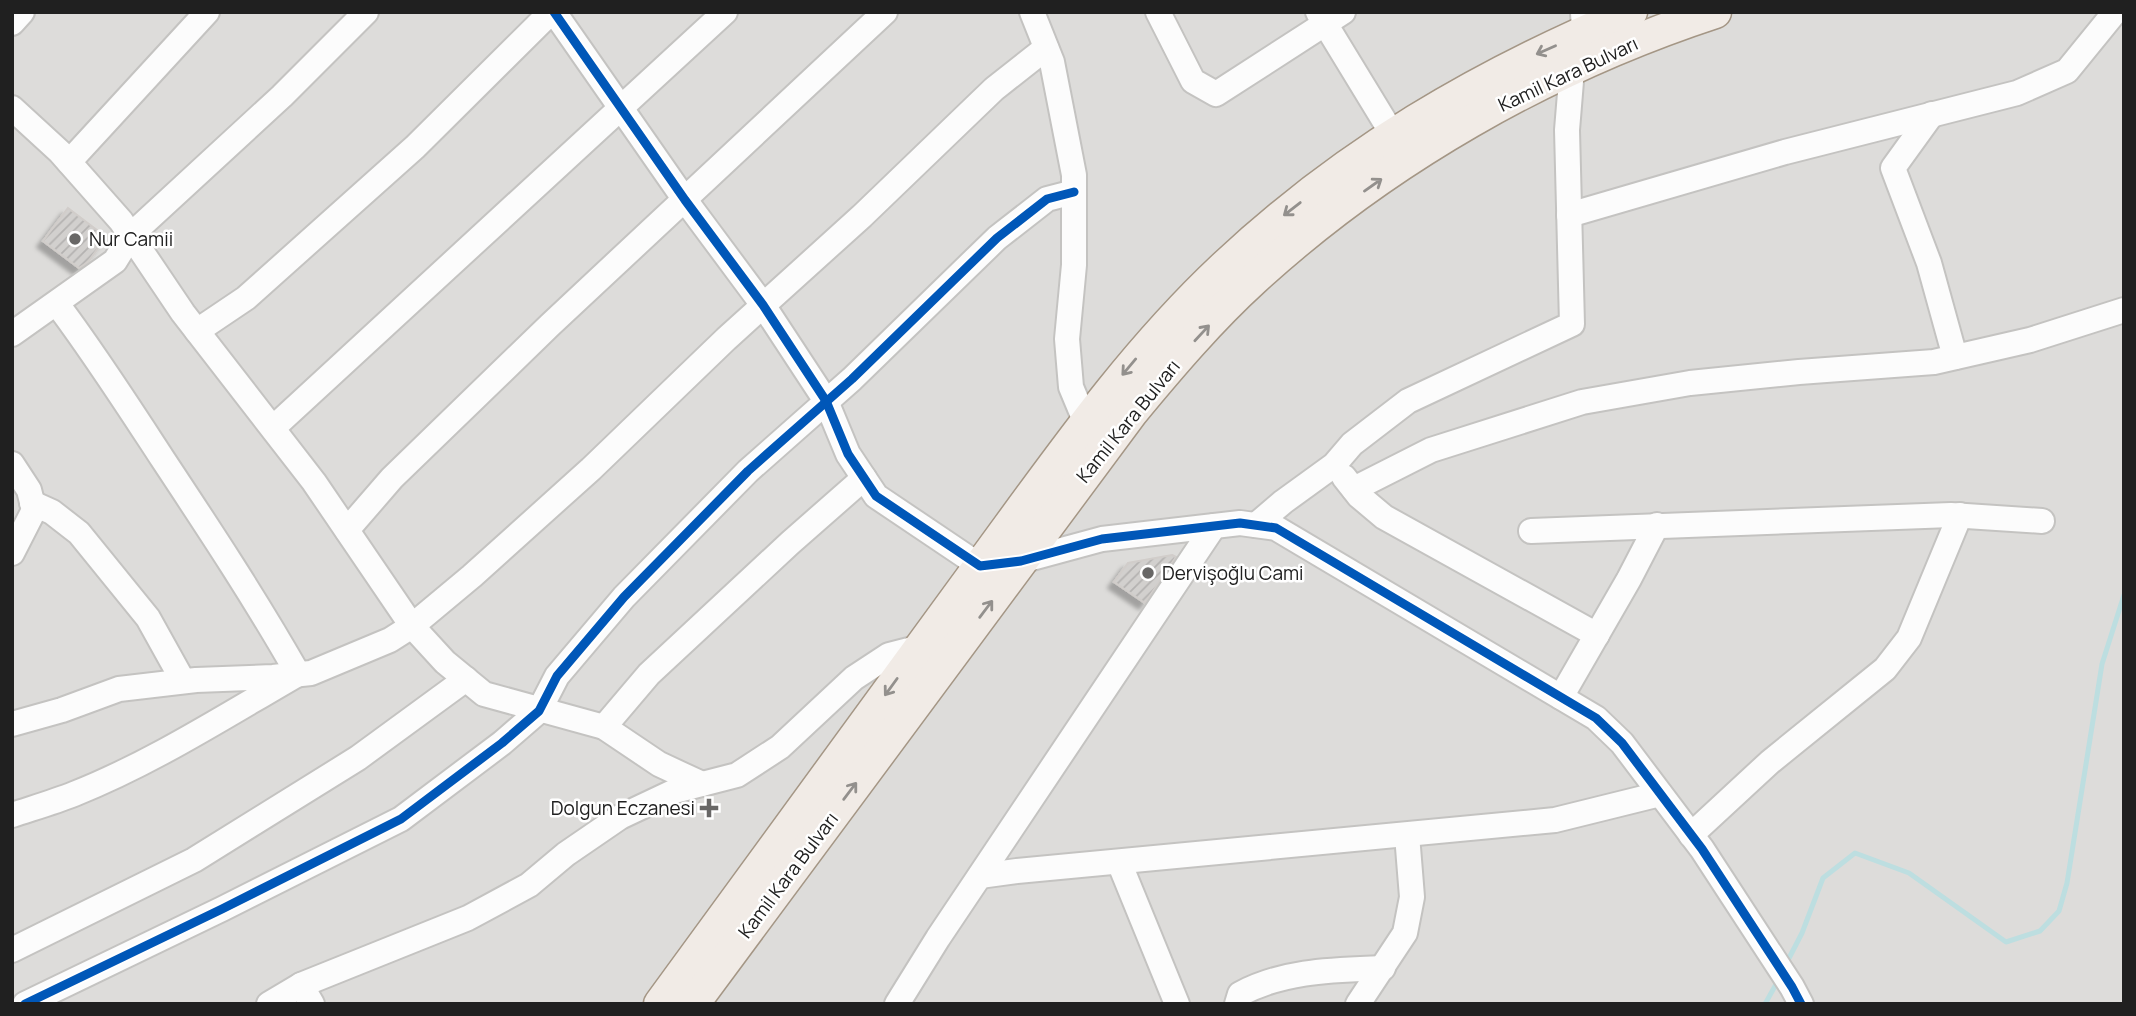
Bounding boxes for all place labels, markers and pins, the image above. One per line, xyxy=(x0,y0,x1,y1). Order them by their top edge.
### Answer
place label: Nur Camii xyxy=(89,226,173,252)
marker: Nur Camii xyxy=(67,231,83,247)
place label: Dervişoğlu Cami xyxy=(1162,560,1303,586)
marker: Dervişoğlu Cami xyxy=(1140,565,1156,581)
place label: Dolgun Eczanesi xyxy=(551,795,695,821)
marker: Dolgun Eczanesi xyxy=(701,800,717,816)

